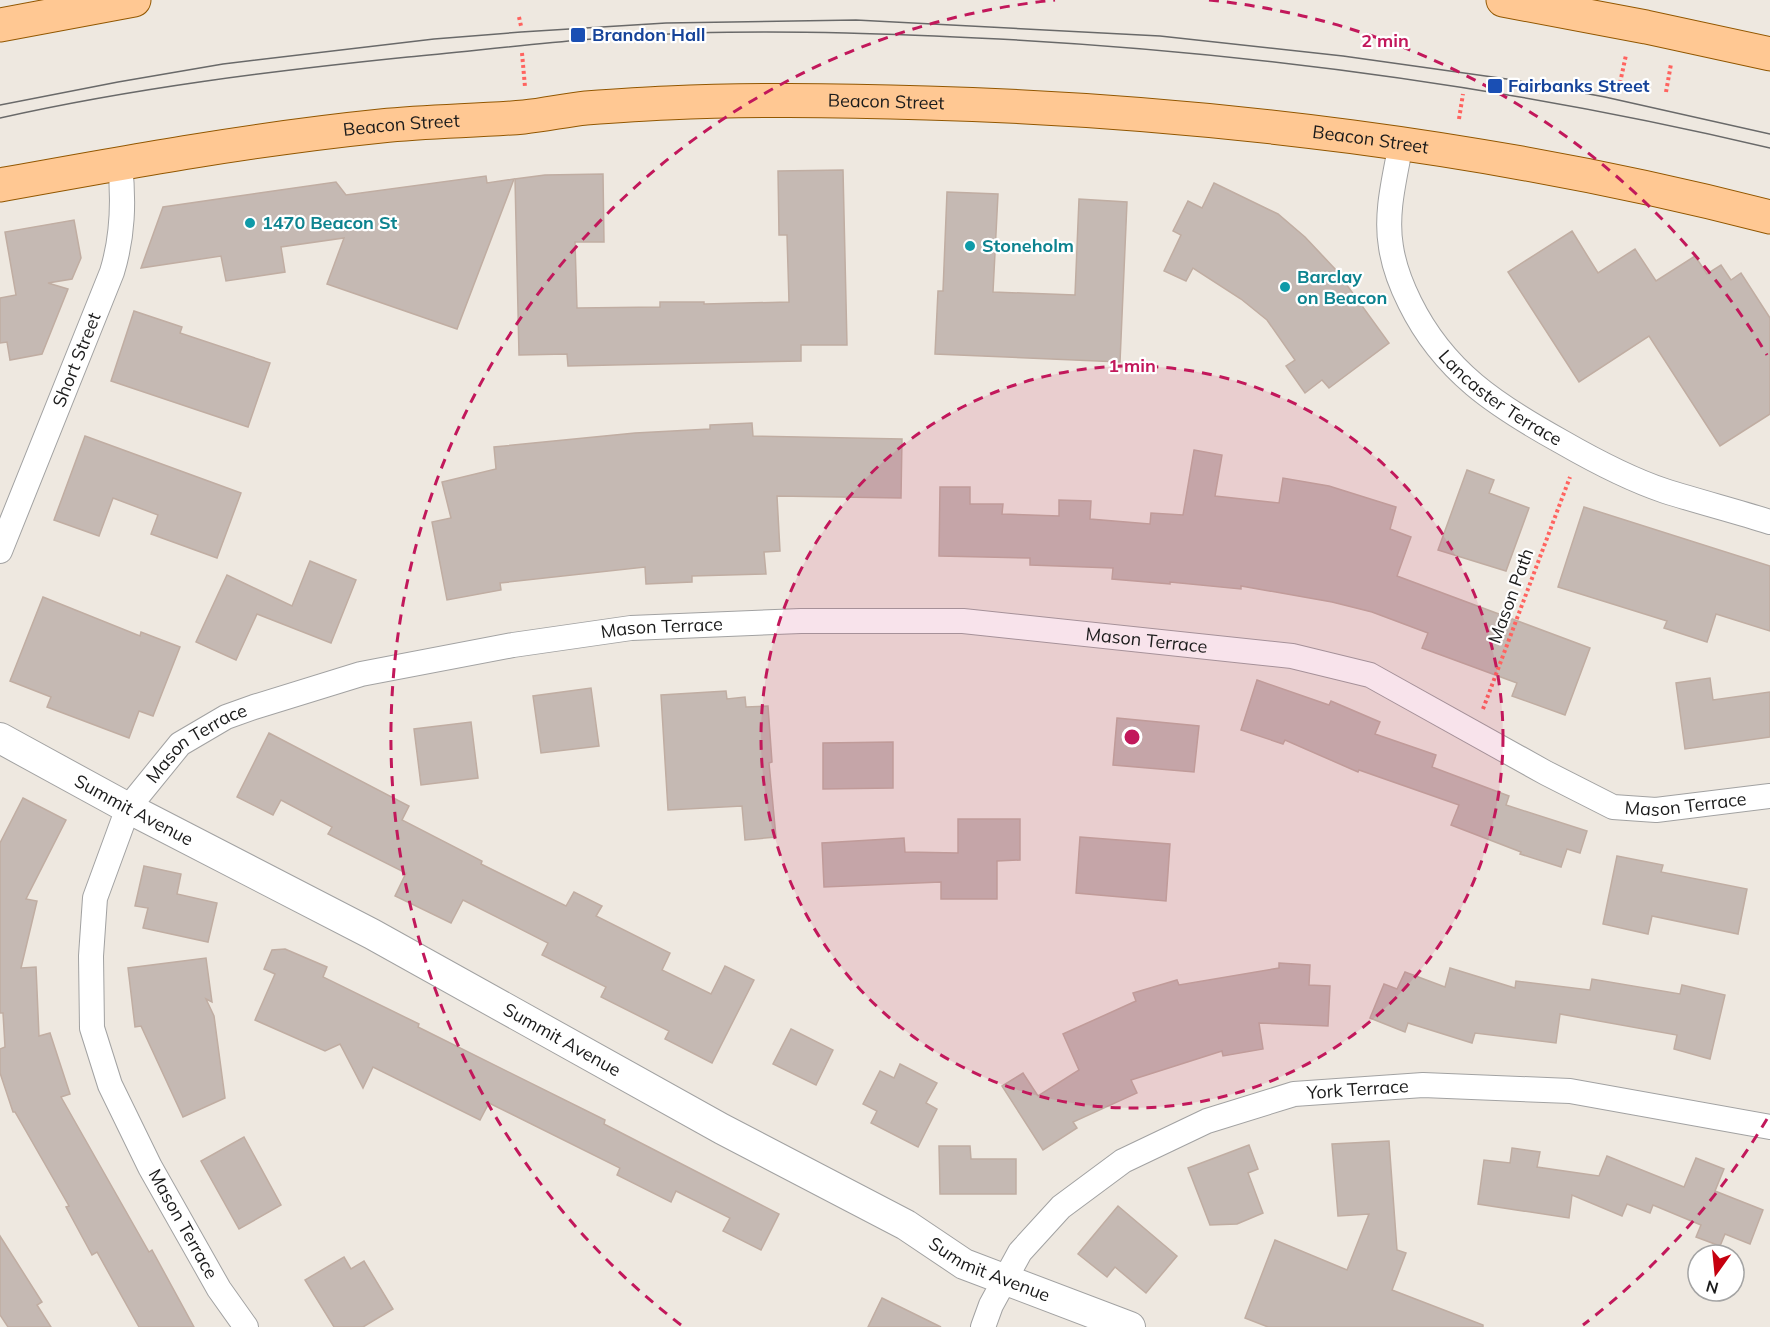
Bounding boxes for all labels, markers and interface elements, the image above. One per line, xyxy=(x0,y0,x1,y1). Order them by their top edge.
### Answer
place label: Brandon Hall xyxy=(592,23,706,46)
marker: Brandon Hall xyxy=(569,26,587,44)
text: 2 min xyxy=(1361,29,1409,52)
place label: Fairbanks Street xyxy=(1508,74,1650,97)
marker: Fairbanks Street xyxy=(1486,77,1504,95)
street label: Beacon Street xyxy=(828,89,945,115)
street label: Beacon Street xyxy=(342,109,460,141)
street label: Beacon Street xyxy=(1311,120,1430,159)
place label: 1470 Beacon St xyxy=(262,211,397,234)
marker: 1470 Beacon St xyxy=(243,216,257,230)
place label: Stoneholm xyxy=(982,234,1074,257)
marker: Stoneholm xyxy=(963,239,977,253)
place label: Barclay on Beacon xyxy=(1297,265,1387,309)
marker: Barclay on Beacon xyxy=(1278,280,1292,294)
street label: Short Street xyxy=(47,309,106,410)
street label: Lancaster Terrace xyxy=(1434,345,1566,451)
text: 1 min xyxy=(1108,354,1156,377)
street label: Mason Path xyxy=(1483,545,1538,647)
street label: Mason Terrace xyxy=(599,612,723,643)
street label: Mason Terrace xyxy=(1085,622,1209,658)
street label: Mason Terrace xyxy=(141,698,250,788)
centre of rings xyxy=(1122,727,1142,747)
street label: Summit Avenue xyxy=(70,769,197,851)
street label: Mason Terrace xyxy=(1624,787,1748,821)
street label: Summit Avenue xyxy=(499,997,625,1081)
street label: York Terrace xyxy=(1305,1074,1409,1104)
street label: Mason Terrace xyxy=(144,1165,223,1283)
street label: Summit Avenue xyxy=(924,1232,1053,1307)
north arrow xyxy=(1686,1243,1746,1303)
text: N xyxy=(1704,1276,1721,1299)

